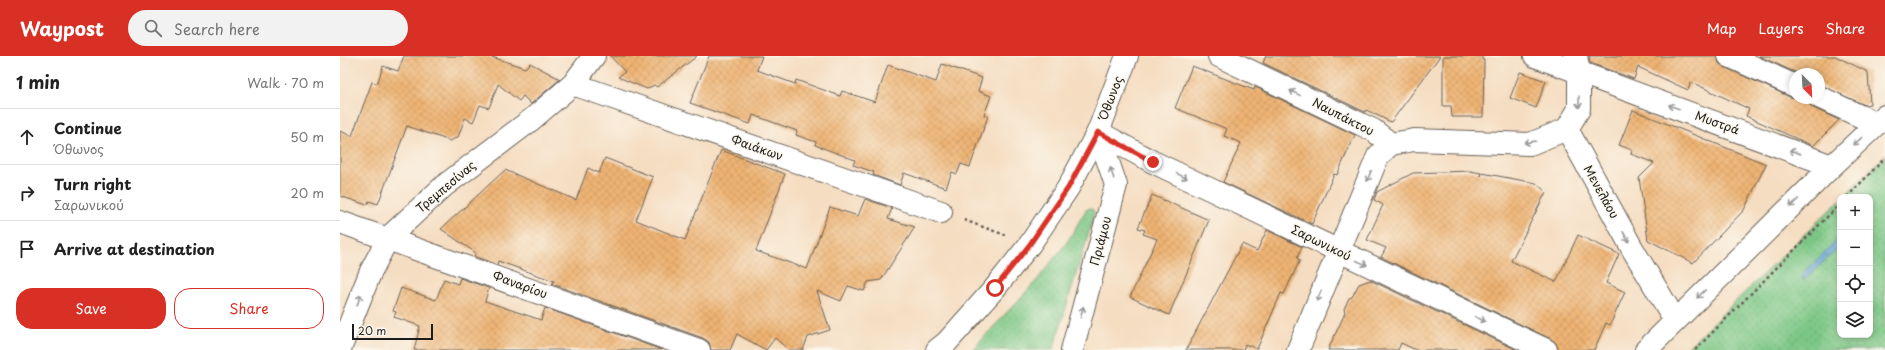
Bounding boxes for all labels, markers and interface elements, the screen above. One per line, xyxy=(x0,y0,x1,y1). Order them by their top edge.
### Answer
search box xyxy=(128,10,408,46)
text: Waypost xyxy=(20,14,104,42)
icon: search xyxy=(142,17,164,39)
text: Search here xyxy=(174,17,260,40)
text: Map xyxy=(1707,18,1737,39)
text: Layers xyxy=(1759,18,1804,39)
text: Share xyxy=(1826,18,1865,39)
north arrow xyxy=(1789,68,1825,104)
text: 1 min xyxy=(16,69,60,95)
text: Walk · 70 m xyxy=(247,73,324,92)
street label: Όθωνος xyxy=(1093,73,1127,123)
one-way arrow xyxy=(1289,88,1301,96)
street label: Ναυπάκτου xyxy=(1309,93,1378,139)
one-way arrow xyxy=(1575,95,1583,108)
one-way arrow xyxy=(1667,103,1680,110)
street label: Μυστρά xyxy=(1693,106,1742,138)
text: Continue xyxy=(54,116,122,139)
icon: ahead xyxy=(16,126,38,148)
text: 50 m xyxy=(290,127,324,146)
street label: Φαιάκων xyxy=(729,130,786,164)
one-way arrow xyxy=(1854,136,1864,145)
text: Όθωνος xyxy=(54,139,104,158)
one-way arrow xyxy=(1524,139,1537,147)
one-way arrow xyxy=(1790,148,1802,156)
route end xyxy=(1144,153,1162,171)
street label: Τρεμπεσίνας xyxy=(412,156,479,217)
street label: Μενελάου xyxy=(1580,162,1624,222)
one-way arrow xyxy=(1108,167,1115,180)
one-way arrow xyxy=(1365,169,1373,181)
text: Turn right xyxy=(54,172,131,195)
one-way arrow xyxy=(1176,173,1188,180)
icon: right xyxy=(16,182,38,204)
text: 20 m xyxy=(290,183,324,202)
map controls xyxy=(1837,194,1873,338)
button: + xyxy=(1837,194,1873,230)
text: Σαρωνικού xyxy=(54,195,124,214)
one-way arrow xyxy=(1789,198,1799,208)
street label: Πριάμου xyxy=(1085,214,1115,267)
street label: Σαρωνικού xyxy=(1289,220,1354,264)
button: − xyxy=(1837,230,1873,266)
one-way arrow xyxy=(1623,231,1630,243)
text: Arrive at destination xyxy=(54,237,215,260)
icon: arrive xyxy=(16,238,38,260)
one-way arrow xyxy=(1356,260,1368,267)
street label: Φαναρίου xyxy=(490,266,550,302)
button: locate xyxy=(1837,266,1873,302)
route start xyxy=(986,279,1004,297)
button: Save xyxy=(16,288,166,329)
button: Share xyxy=(174,288,324,329)
one-way arrow xyxy=(1315,289,1323,301)
one-way arrow xyxy=(1696,289,1706,299)
one-way arrow xyxy=(356,294,364,306)
button: layers xyxy=(1837,302,1873,338)
one-way arrow xyxy=(1079,306,1086,319)
one-way arrow xyxy=(1473,316,1485,323)
scale bar xyxy=(352,322,433,341)
text: 20 m xyxy=(358,322,386,339)

